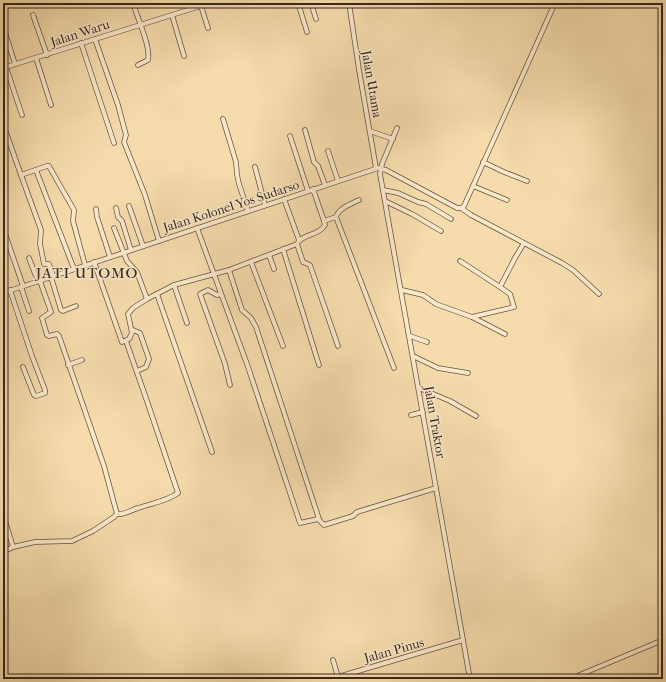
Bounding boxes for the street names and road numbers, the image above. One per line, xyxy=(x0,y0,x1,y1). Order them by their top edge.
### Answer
street label: Jalan Waru xyxy=(48,16,112,50)
street label: Jalan Utama xyxy=(359,48,385,120)
street label: Jalan Kolonel Yos Sudarso xyxy=(160,177,301,235)
street label: Jalan Traktor xyxy=(421,384,449,460)
street label: Jalan Pinus xyxy=(361,634,426,666)

